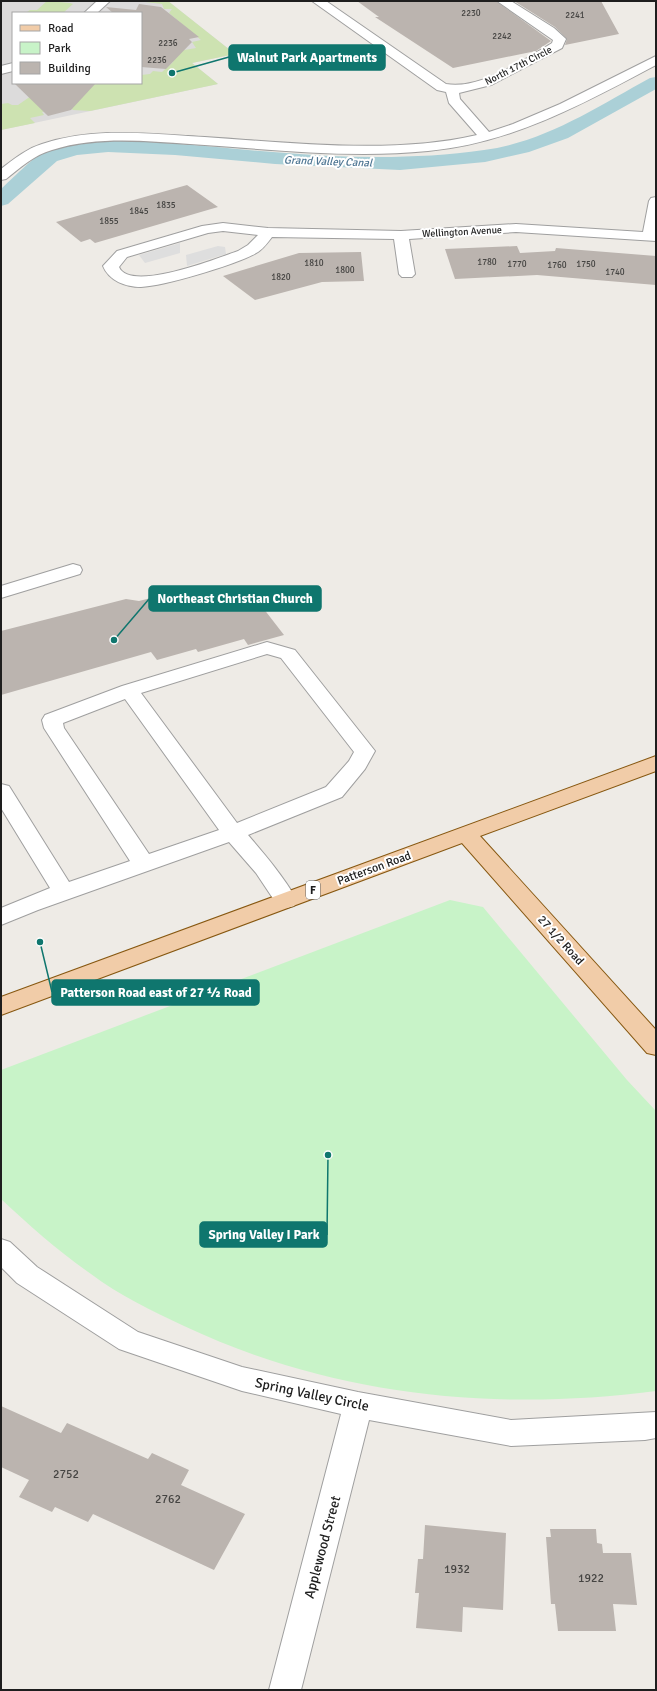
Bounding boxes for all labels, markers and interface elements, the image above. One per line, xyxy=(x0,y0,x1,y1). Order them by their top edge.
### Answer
house number: 2230 xyxy=(461,8,481,19)
house number: 2241 xyxy=(565,10,585,21)
legend xyxy=(12,12,142,84)
text: Road xyxy=(48,21,74,36)
house number: 2242 xyxy=(492,31,512,42)
house number: 2236 xyxy=(158,38,178,49)
text: Park xyxy=(48,41,71,56)
street label: North 17th Circle xyxy=(483,44,554,88)
callout: Walnut Park Apartments xyxy=(229,45,385,70)
text: Walnut Park Apartments xyxy=(237,50,377,66)
house number: 2236 xyxy=(147,55,167,66)
text: Building xyxy=(48,61,91,76)
water label: Grand Valley Canal xyxy=(284,153,373,170)
house number: 1835 xyxy=(156,200,176,211)
house number: 1845 xyxy=(129,206,149,217)
house number: 1855 xyxy=(99,216,119,227)
street label: Wellington Avenue xyxy=(422,224,502,240)
house number: 1780 xyxy=(477,257,497,268)
house number: 1810 xyxy=(304,258,324,269)
house number: 1770 xyxy=(507,259,527,270)
house number: 1750 xyxy=(576,259,596,270)
house number: 1760 xyxy=(547,260,567,271)
house number: 1800 xyxy=(335,265,355,276)
house number: 1740 xyxy=(605,267,625,278)
house number: 1820 xyxy=(271,272,291,283)
callout: Northeast Christian Church xyxy=(149,586,321,611)
text: Northeast Christian Church xyxy=(157,591,313,607)
street label: Patterson Road xyxy=(335,848,413,889)
road number: F xyxy=(306,881,320,899)
street label: 27 1/2 Road xyxy=(534,912,587,968)
callout: Patterson Road east of 27 ½ Road xyxy=(52,980,259,1005)
text: Patterson Road east of 27 ½ Road xyxy=(60,985,252,1001)
callout: Spring Valley I Park xyxy=(200,1222,327,1247)
text: Spring Valley I Park xyxy=(208,1227,320,1243)
street label: Spring Valley Circle xyxy=(253,1374,370,1415)
house number: 2752 xyxy=(53,1467,79,1482)
house number: 2762 xyxy=(155,1492,181,1507)
street label: Applewood Street xyxy=(301,1494,344,1600)
house number: 1932 xyxy=(444,1562,470,1577)
house number: 1922 xyxy=(578,1571,604,1586)

